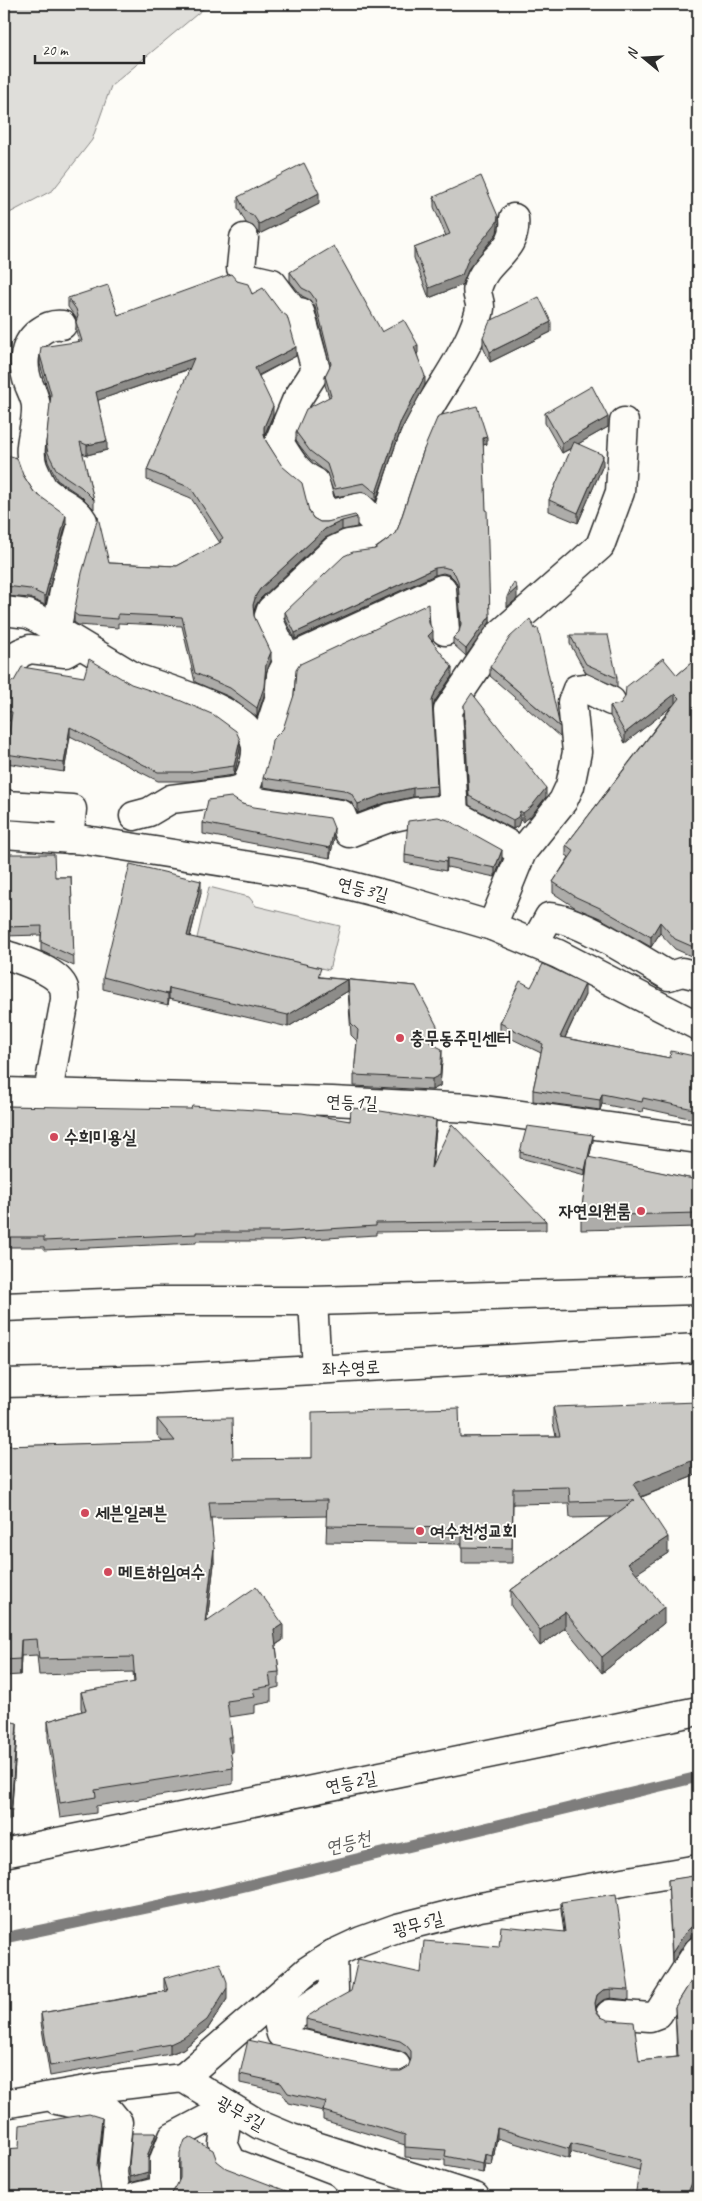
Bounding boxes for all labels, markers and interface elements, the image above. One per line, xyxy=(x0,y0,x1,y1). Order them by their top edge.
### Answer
scale bar xyxy=(35,32,144,64)
north arrow xyxy=(620,32,670,82)
text: 20 m xyxy=(42,41,69,60)
text: N xyxy=(623,45,642,61)
street label: 연등3길 xyxy=(335,872,391,906)
place label: 충무동주민센터 xyxy=(410,1027,511,1049)
marker: 충무동주민센터 xyxy=(394,1032,406,1044)
street label: 연등1길 xyxy=(326,1090,379,1114)
place label: 수희미용실 xyxy=(64,1126,137,1148)
marker: 수희미용실 xyxy=(48,1131,60,1143)
place label: 자연의원룸 xyxy=(559,1200,631,1222)
marker: 자연의원룸 xyxy=(635,1205,647,1217)
street label: 좌수영로 xyxy=(321,1355,381,1381)
place label: 세븐일레븐 xyxy=(95,1502,167,1524)
marker: 세븐일레븐 xyxy=(79,1507,91,1519)
place label: 여수천성교회 xyxy=(430,1520,517,1542)
marker: 여수천성교회 xyxy=(414,1525,426,1537)
place label: 메트하임여수 xyxy=(118,1561,205,1583)
marker: 메트하임여수 xyxy=(102,1566,114,1578)
street label: 연등2길 xyxy=(324,1766,379,1798)
water label: 연등천 xyxy=(323,1825,375,1860)
street label: 광무5길 xyxy=(390,1907,446,1941)
street label: 광무3길 xyxy=(213,2091,269,2135)

